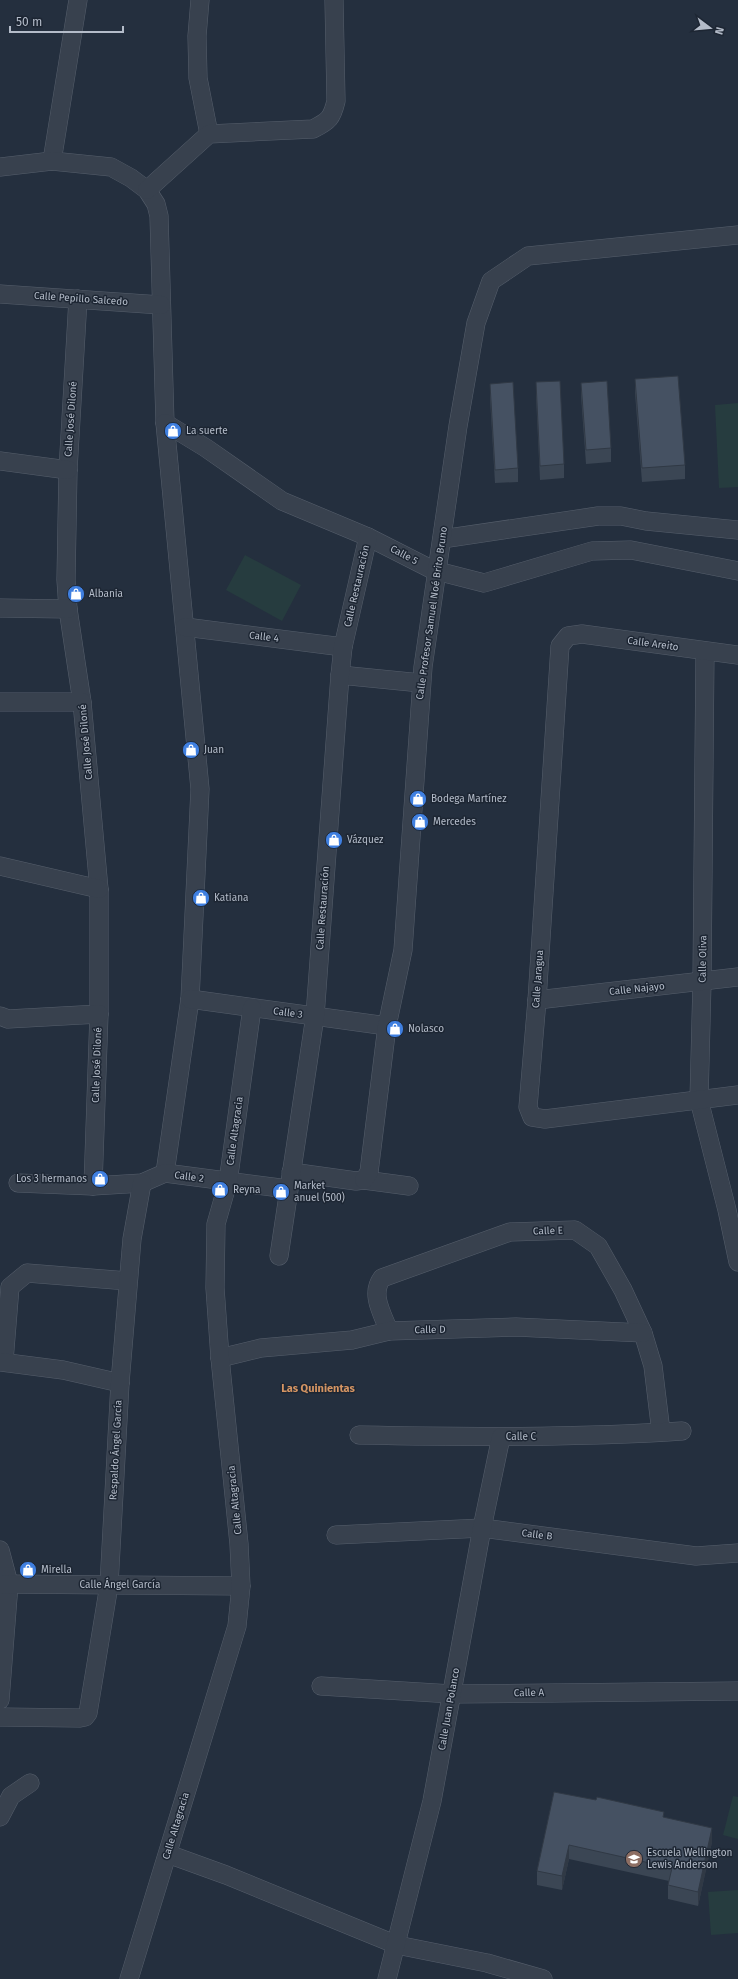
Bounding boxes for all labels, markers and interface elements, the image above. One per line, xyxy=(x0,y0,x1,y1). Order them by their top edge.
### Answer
scale bar xyxy=(10,8,123,34)
north arrow xyxy=(690,8,730,48)
text: 50 m xyxy=(16,15,42,29)
text: N xyxy=(712,25,726,36)
street label: Calle Pepillo Salcedo xyxy=(34,290,129,308)
street label: Calle José Diloné xyxy=(62,381,80,457)
shop icon: La suerte xyxy=(163,421,183,441)
place label: La suerte xyxy=(186,425,228,437)
street label: Calle Profesor Samuel Noé Brito Bruno xyxy=(414,525,450,700)
street label: Calle 5 xyxy=(388,543,420,567)
street label: Calle Restauración xyxy=(342,544,372,628)
shop icon: Albania xyxy=(66,584,86,604)
place label: Albania xyxy=(89,588,123,600)
street label: Calle 4 xyxy=(248,629,280,645)
street label: Calle Areito xyxy=(627,634,680,654)
street label: Calle José Diloné xyxy=(77,704,95,780)
shop icon: Juan xyxy=(181,740,201,760)
place label: Juan xyxy=(204,744,224,756)
shop icon: Bodega Martínez xyxy=(408,789,428,809)
place label: Bodega Martínez xyxy=(431,792,507,805)
shop icon: Mercedes xyxy=(410,812,430,832)
place label: Mercedes xyxy=(433,816,476,828)
shop icon: Vázquez xyxy=(324,830,344,850)
place label: Vázquez xyxy=(347,834,384,846)
street label: Calle Restauración xyxy=(314,866,332,950)
shop icon: Katiana xyxy=(191,888,211,908)
place label: Katiana xyxy=(214,892,248,904)
street label: Calle Oliva xyxy=(697,935,709,983)
street label: Calle Jaragua xyxy=(530,949,546,1009)
street label: Calle Najayo xyxy=(609,980,665,998)
street label: Calle 3 xyxy=(272,1005,304,1021)
shop icon: Nolasco xyxy=(385,1019,405,1039)
place label: Nolasco xyxy=(408,1023,444,1035)
street label: Calle José Diloné xyxy=(90,1027,104,1103)
street label: Calle Altagracia xyxy=(224,1096,246,1166)
shop icon: Los 3 hermanos xyxy=(90,1169,110,1189)
street label: Calle 2 xyxy=(173,1169,205,1185)
place label: Los 3 hermanos xyxy=(16,1173,87,1185)
shop icon: Reyna xyxy=(210,1180,230,1200)
place label: Market anuel (500) xyxy=(294,1180,345,1204)
shop icon: Market anuel (500) xyxy=(271,1182,291,1202)
place label: Reyna xyxy=(233,1184,261,1196)
street label: Calle E xyxy=(533,1224,563,1238)
street label: Calle D xyxy=(414,1324,446,1336)
district label: Las Quinientas xyxy=(281,1382,355,1395)
street label: Respaldo Ángel García xyxy=(105,1399,125,1501)
street label: Calle C xyxy=(506,1431,537,1443)
street label: Calle Altagracia xyxy=(225,1465,245,1535)
street label: Calle B xyxy=(521,1527,553,1543)
shop icon: Mirella xyxy=(18,1560,38,1580)
place label: Mirella xyxy=(41,1564,72,1576)
street label: Calle Ángel García xyxy=(80,1577,160,1591)
street label: Calle Juan Polanco xyxy=(436,1667,462,1751)
street label: Calle A xyxy=(514,1687,545,1699)
street label: Calle Altagracia xyxy=(160,1791,192,1861)
place label: Escuela Wellington Lewis Anderson xyxy=(647,1847,732,1871)
school or university icon: Escuela Wellington Lewis Anderson xyxy=(624,1849,644,1869)

